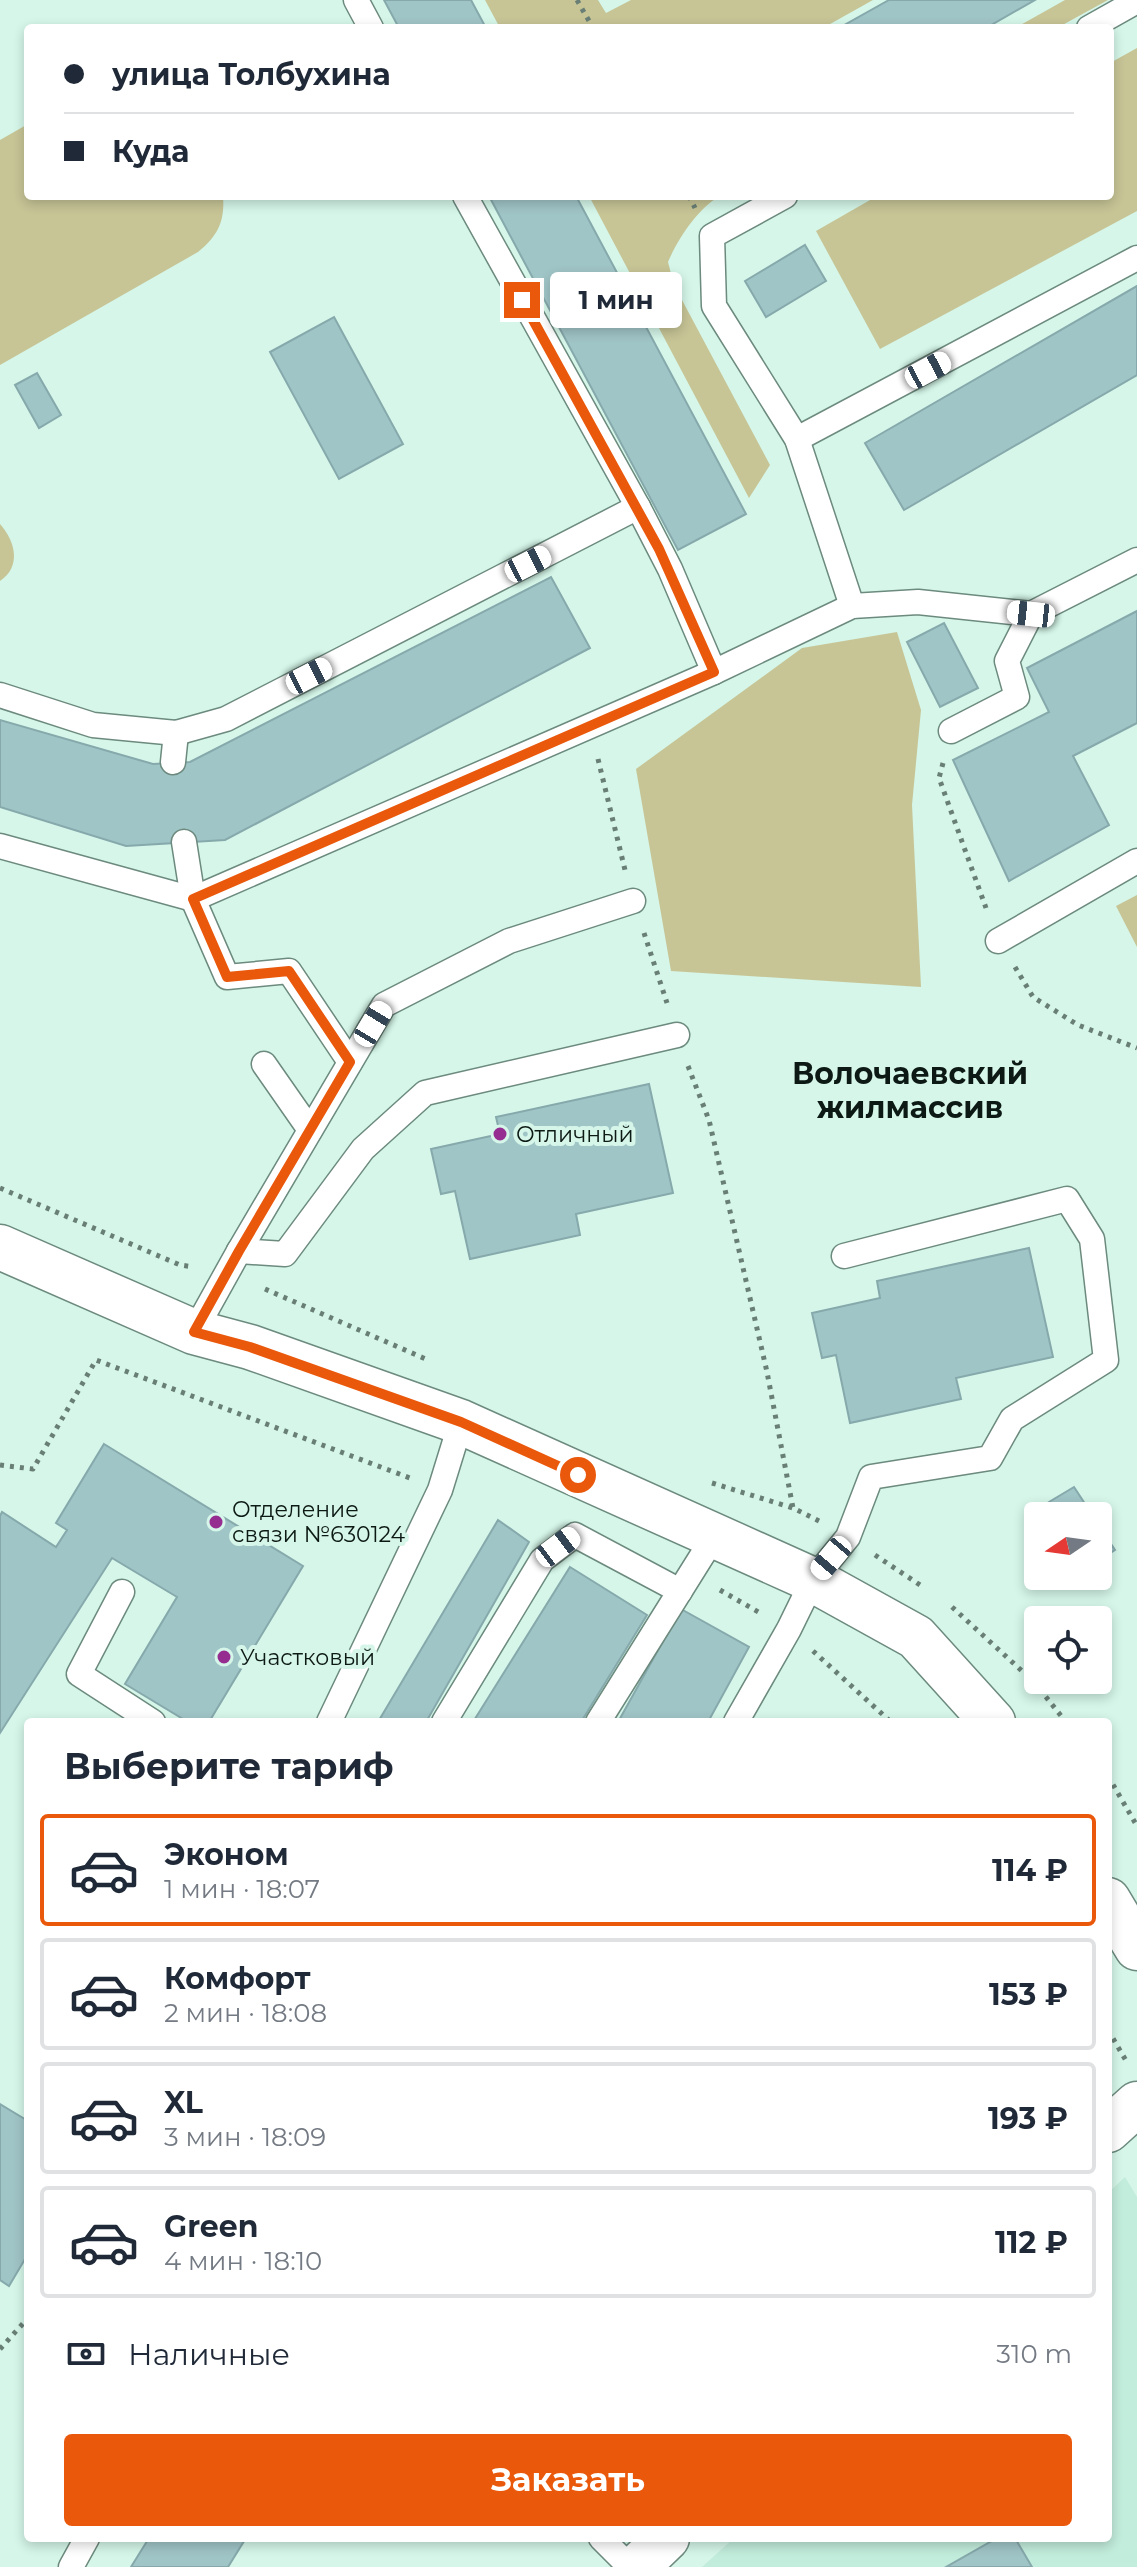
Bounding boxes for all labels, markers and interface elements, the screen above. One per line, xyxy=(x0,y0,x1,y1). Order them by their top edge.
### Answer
text: улица Толбухина xyxy=(112,56,391,93)
text: Куда xyxy=(112,133,189,170)
callout: 1 мин xyxy=(550,272,682,328)
route end xyxy=(504,282,540,318)
text: 1 мин xyxy=(578,284,654,316)
car xyxy=(901,348,955,392)
car xyxy=(501,542,555,586)
car xyxy=(1006,600,1056,628)
car xyxy=(282,654,336,698)
car xyxy=(350,997,396,1051)
district label: Волочаевский жилмассив xyxy=(792,1055,1028,1126)
place label: Отличный xyxy=(516,1121,634,1148)
marker: Отличный xyxy=(491,1125,509,1143)
route start xyxy=(560,1457,596,1493)
place label: Отделение связи №630124 xyxy=(232,1496,406,1548)
north arrow xyxy=(1024,1502,1112,1590)
map controls xyxy=(1024,1502,1112,1694)
marker: Отделение связи №630124 xyxy=(207,1513,225,1531)
car xyxy=(532,1523,584,1571)
car xyxy=(806,1532,856,1584)
button: locate xyxy=(1024,1606,1112,1694)
place label: Участковый xyxy=(240,1644,375,1671)
marker: Участковый xyxy=(215,1648,233,1666)
text: Выберите тариф xyxy=(64,1744,394,1788)
icon: car xyxy=(68,1834,140,1906)
text: Эконом xyxy=(164,1836,289,1873)
text: 114 ₽ xyxy=(992,1852,1068,1889)
text: 1 мин · 18:07 xyxy=(164,1873,320,1905)
icon: car xyxy=(68,1958,140,2030)
text: Комфорт xyxy=(164,1960,311,1997)
text: 153 ₽ xyxy=(989,1976,1068,2013)
text: 2 мин · 18:08 xyxy=(164,1997,327,2029)
icon: car xyxy=(68,2082,140,2154)
text: XL xyxy=(164,2084,203,2121)
text: 193 ₽ xyxy=(988,2100,1068,2137)
text: 3 мин · 18:09 xyxy=(164,2121,326,2153)
icon: car xyxy=(68,2206,140,2278)
text: Green xyxy=(164,2208,258,2245)
text: 112 ₽ xyxy=(995,2224,1068,2261)
text: 4 мин · 18:10 xyxy=(164,2245,322,2277)
icon: cash xyxy=(64,2332,108,2376)
text: Наличные xyxy=(128,2336,290,2373)
text: 310 m xyxy=(996,2338,1072,2370)
button: Заказать xyxy=(64,2434,1072,2526)

